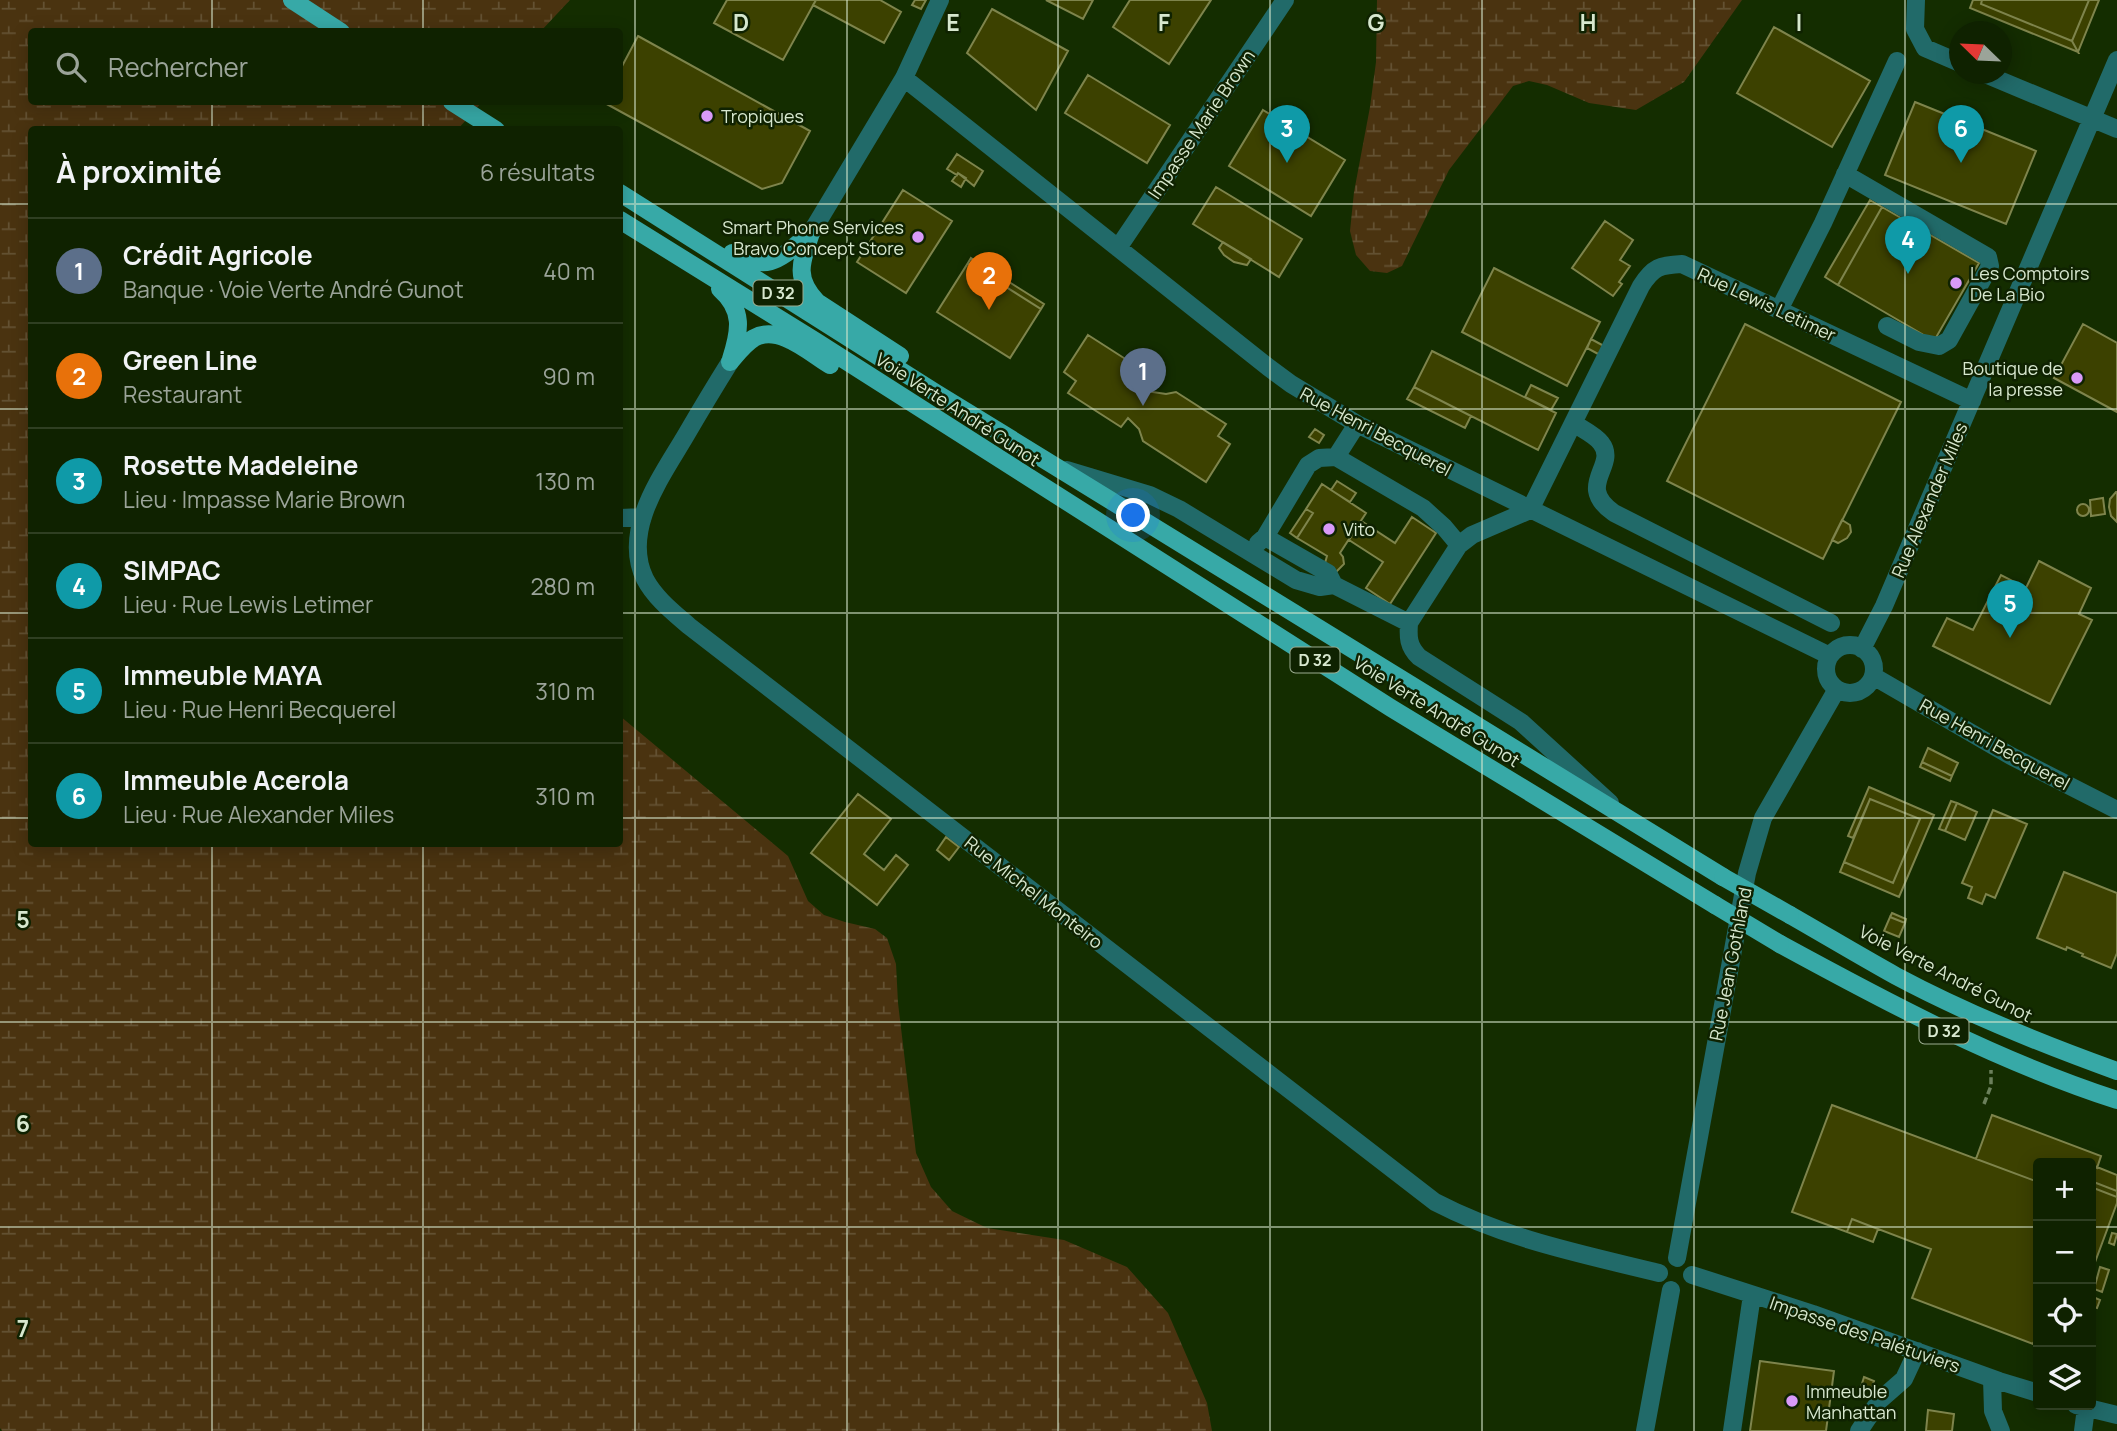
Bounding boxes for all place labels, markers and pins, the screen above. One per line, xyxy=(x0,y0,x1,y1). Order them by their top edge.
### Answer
place label: Tropiques xyxy=(721,104,804,128)
pin: 3 xyxy=(1264,105,1310,163)
pin: 6 xyxy=(1938,105,1984,163)
marker: Tropiques xyxy=(699,108,715,124)
place label: Smart Phone Services Bravo Concept Store xyxy=(722,215,904,260)
pin: 4 xyxy=(1885,216,1931,274)
marker: Smart Phone Services Bravo Concept Store xyxy=(910,229,926,245)
pin: 2 xyxy=(966,252,1012,310)
place label: Les Comptoirs De La Bio xyxy=(1970,261,2090,306)
marker: Les Comptoirs De La Bio xyxy=(1948,275,1964,291)
pin: 1 xyxy=(1120,348,1166,406)
place label: Boutique de la presse xyxy=(1963,356,2063,401)
marker: Boutique de la presse xyxy=(2069,370,2085,386)
place label: Vito xyxy=(1343,517,1375,541)
marker: Vito xyxy=(1321,521,1337,537)
pin: 5 xyxy=(1987,580,2033,638)
place label: Immeuble Manhattan xyxy=(1806,1379,1897,1424)
marker: Immeuble Manhattan xyxy=(1784,1393,1800,1409)

